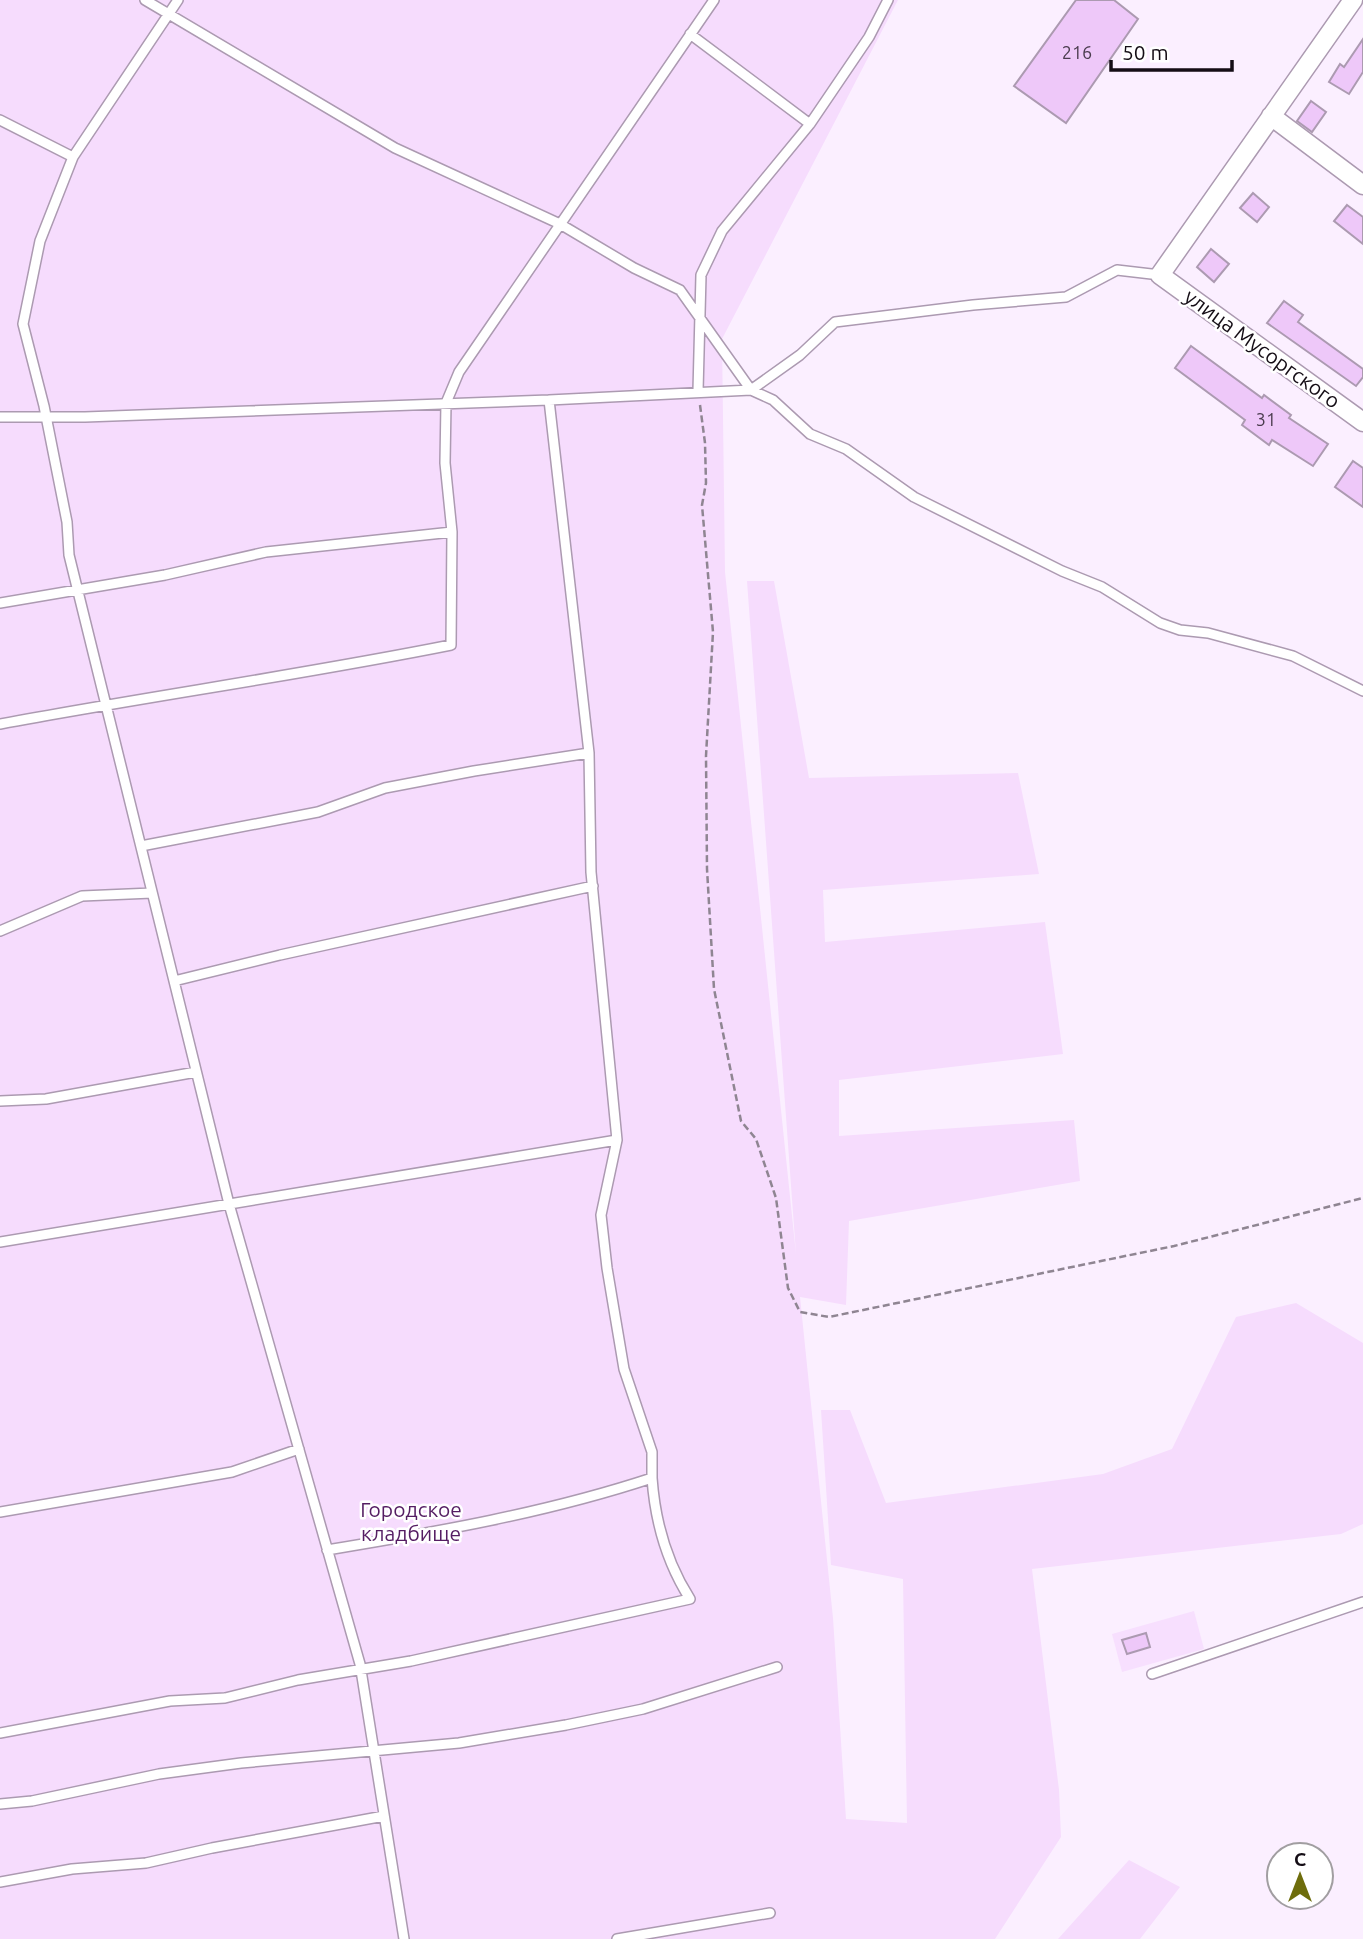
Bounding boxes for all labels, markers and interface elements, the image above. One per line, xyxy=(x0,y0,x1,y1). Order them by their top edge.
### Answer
scale bar xyxy=(1111,28,1232,72)
text: 50 m xyxy=(1122,40,1169,64)
house number: 216 xyxy=(1062,42,1092,62)
street label: улица Мусоргского xyxy=(1180,284,1345,413)
house number: 31 xyxy=(1256,409,1276,429)
park label: Городское кладбище xyxy=(360,1497,462,1545)
north arrow xyxy=(1265,1841,1335,1911)
text: С xyxy=(1294,1848,1306,1870)

